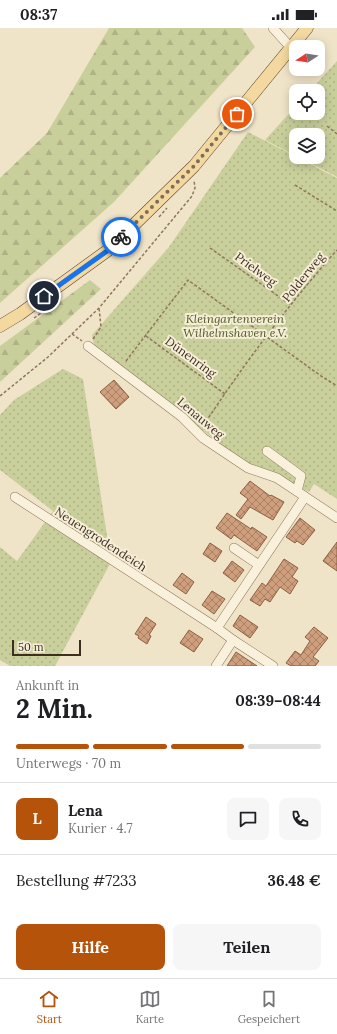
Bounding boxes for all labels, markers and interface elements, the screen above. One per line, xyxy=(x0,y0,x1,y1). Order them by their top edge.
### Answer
text: 08:37 xyxy=(20,5,57,24)
north arrow xyxy=(289,40,325,76)
map controls xyxy=(289,40,325,164)
button: locate xyxy=(289,84,325,120)
pin xyxy=(220,97,254,131)
icon: bag xyxy=(226,103,248,125)
button: layers xyxy=(289,128,325,164)
courier xyxy=(101,217,141,257)
icon: bike xyxy=(110,226,132,248)
street label: Prielweg xyxy=(232,249,280,289)
street label: Polderweg xyxy=(279,249,328,305)
pin xyxy=(27,279,61,313)
icon: home xyxy=(33,285,55,307)
park label: Kleingartenverein Wilhelmshaven e.V. xyxy=(183,311,287,340)
street label: Dünenring xyxy=(162,333,220,381)
street label: Lenauweg xyxy=(175,394,228,442)
street label: Neuengrodendeich xyxy=(52,504,150,574)
scale bar xyxy=(12,638,81,657)
text: 50 m xyxy=(18,640,44,654)
text: Ankunft in xyxy=(16,677,79,694)
text: 08:39–08:44 xyxy=(235,691,321,710)
text: 2 Min. xyxy=(16,692,93,725)
text: Unterwegs · 70 m xyxy=(16,755,121,772)
button: chat xyxy=(227,798,269,840)
button: phone xyxy=(279,798,321,840)
text: Lena xyxy=(68,801,103,820)
text: L xyxy=(32,809,42,828)
text: Kurier · 4.7 xyxy=(68,820,132,837)
text: Bestellung #7233 xyxy=(16,871,137,890)
text: 36.48 € xyxy=(268,871,321,890)
button: Hilfe xyxy=(16,924,165,970)
button: Teilen xyxy=(173,924,321,970)
tab: Start xyxy=(37,988,62,1026)
tab: Karte xyxy=(136,988,164,1026)
tab: Gespeichert xyxy=(238,988,300,1026)

